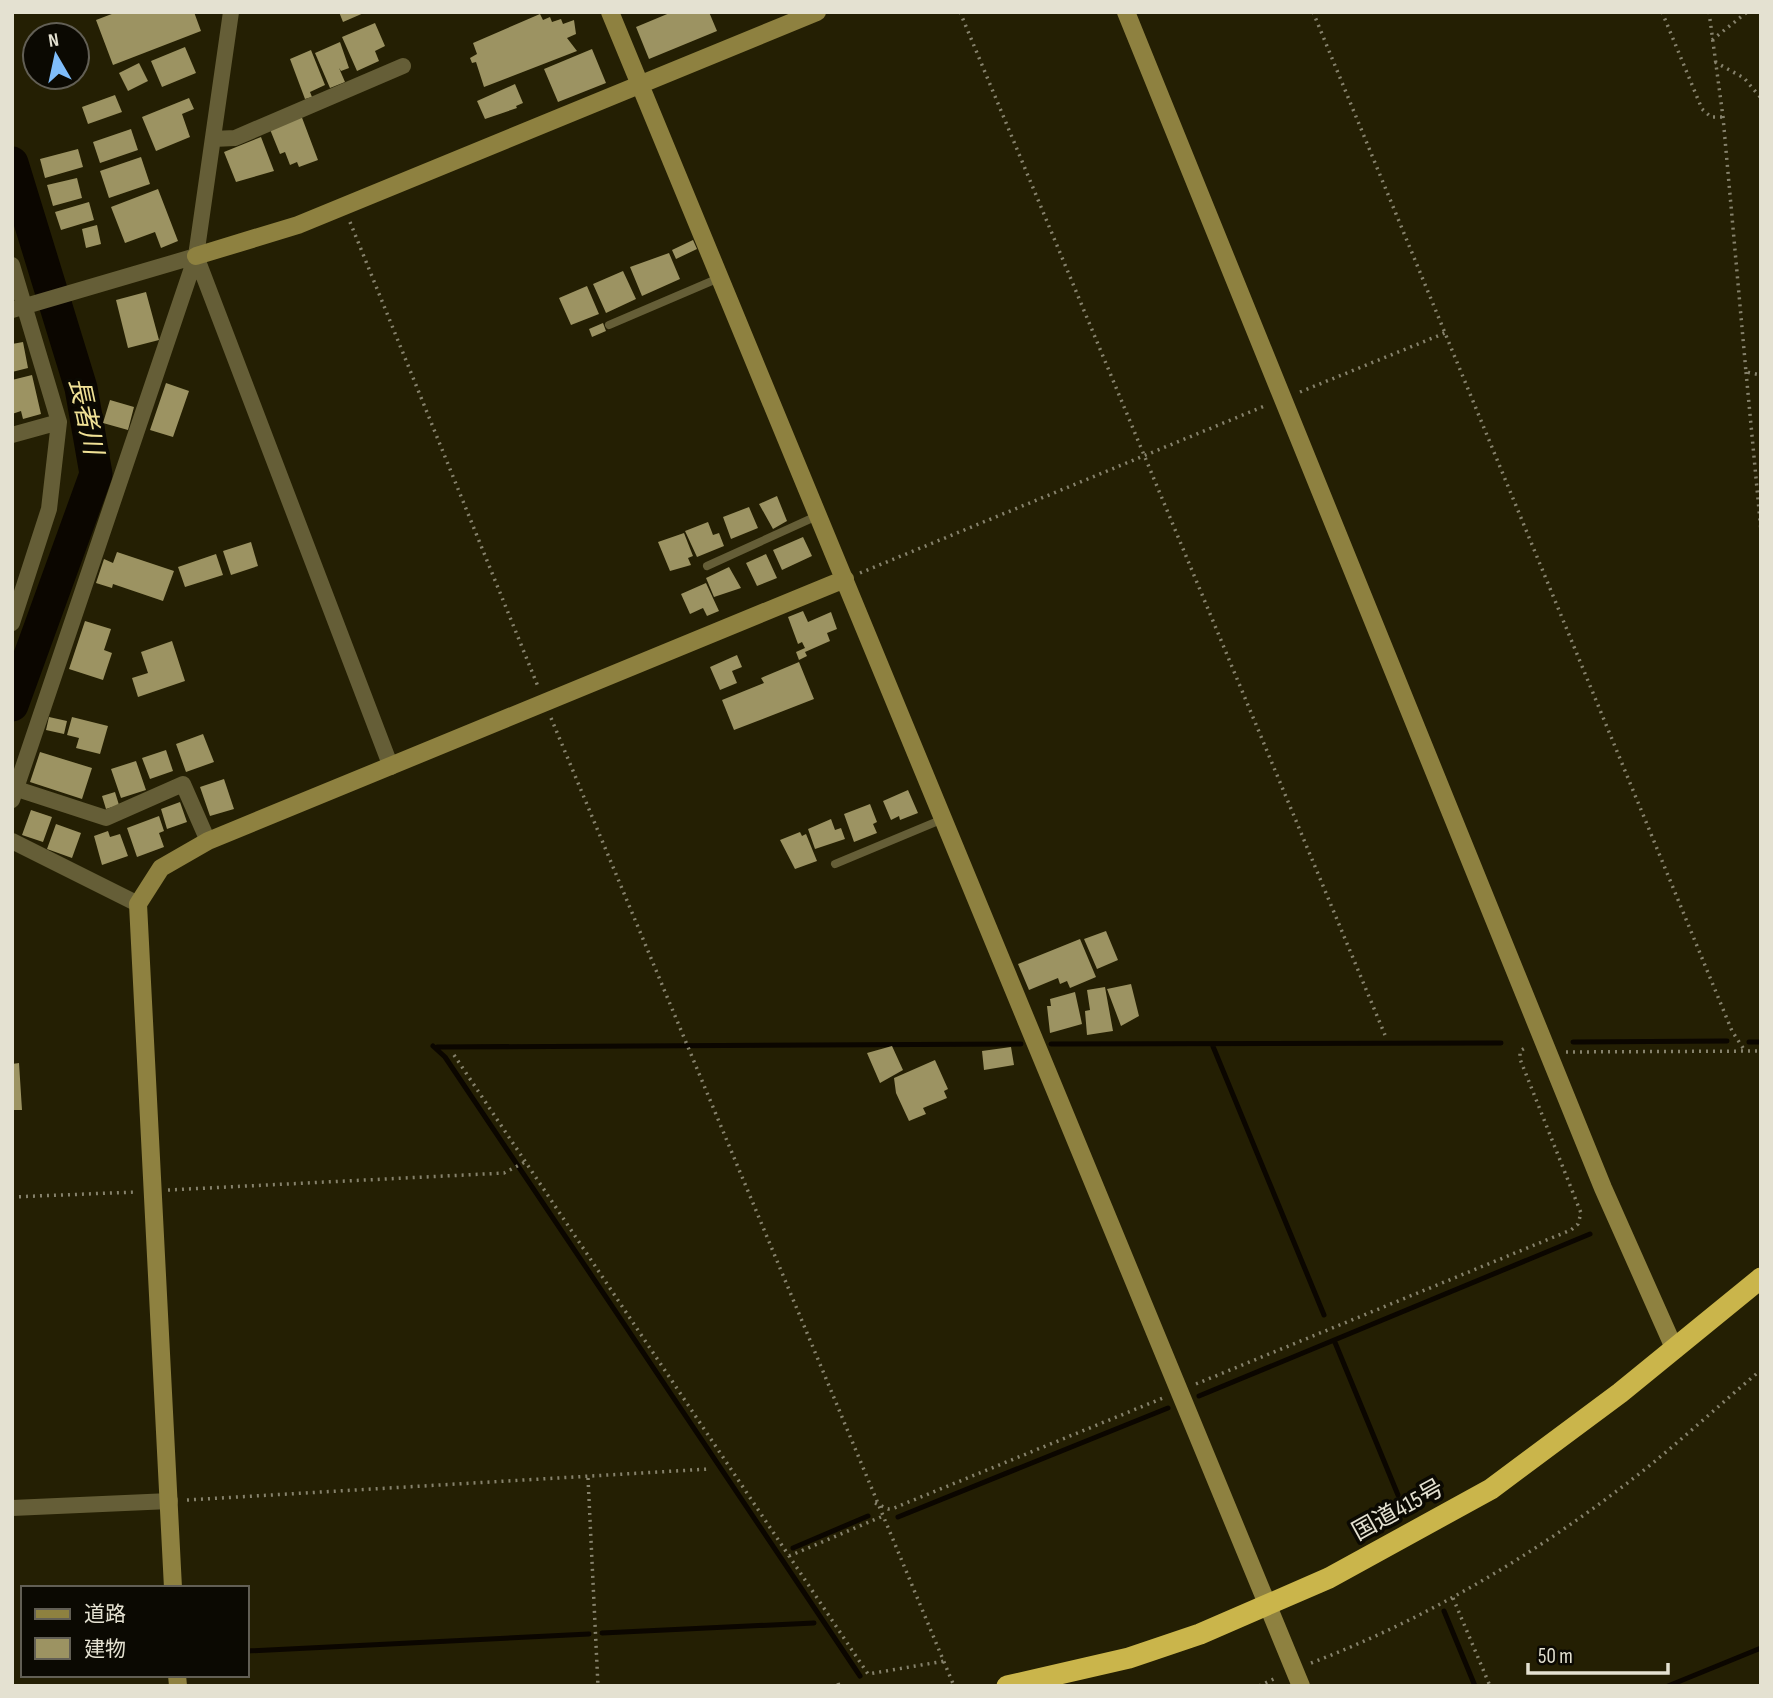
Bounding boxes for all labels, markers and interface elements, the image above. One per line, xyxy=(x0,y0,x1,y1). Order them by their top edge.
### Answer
north arrow xyxy=(21,21,91,91)
text: N xyxy=(47,29,60,53)
water label: 長者川 xyxy=(62,375,109,460)
street label: 国道415号 xyxy=(1347,1473,1449,1547)
legend xyxy=(21,1586,248,1677)
text: 道路 xyxy=(84,1602,126,1627)
scale bar xyxy=(1528,1632,1668,1676)
text: 建物 xyxy=(84,1637,126,1662)
text: 50 m xyxy=(1538,1644,1573,1669)

